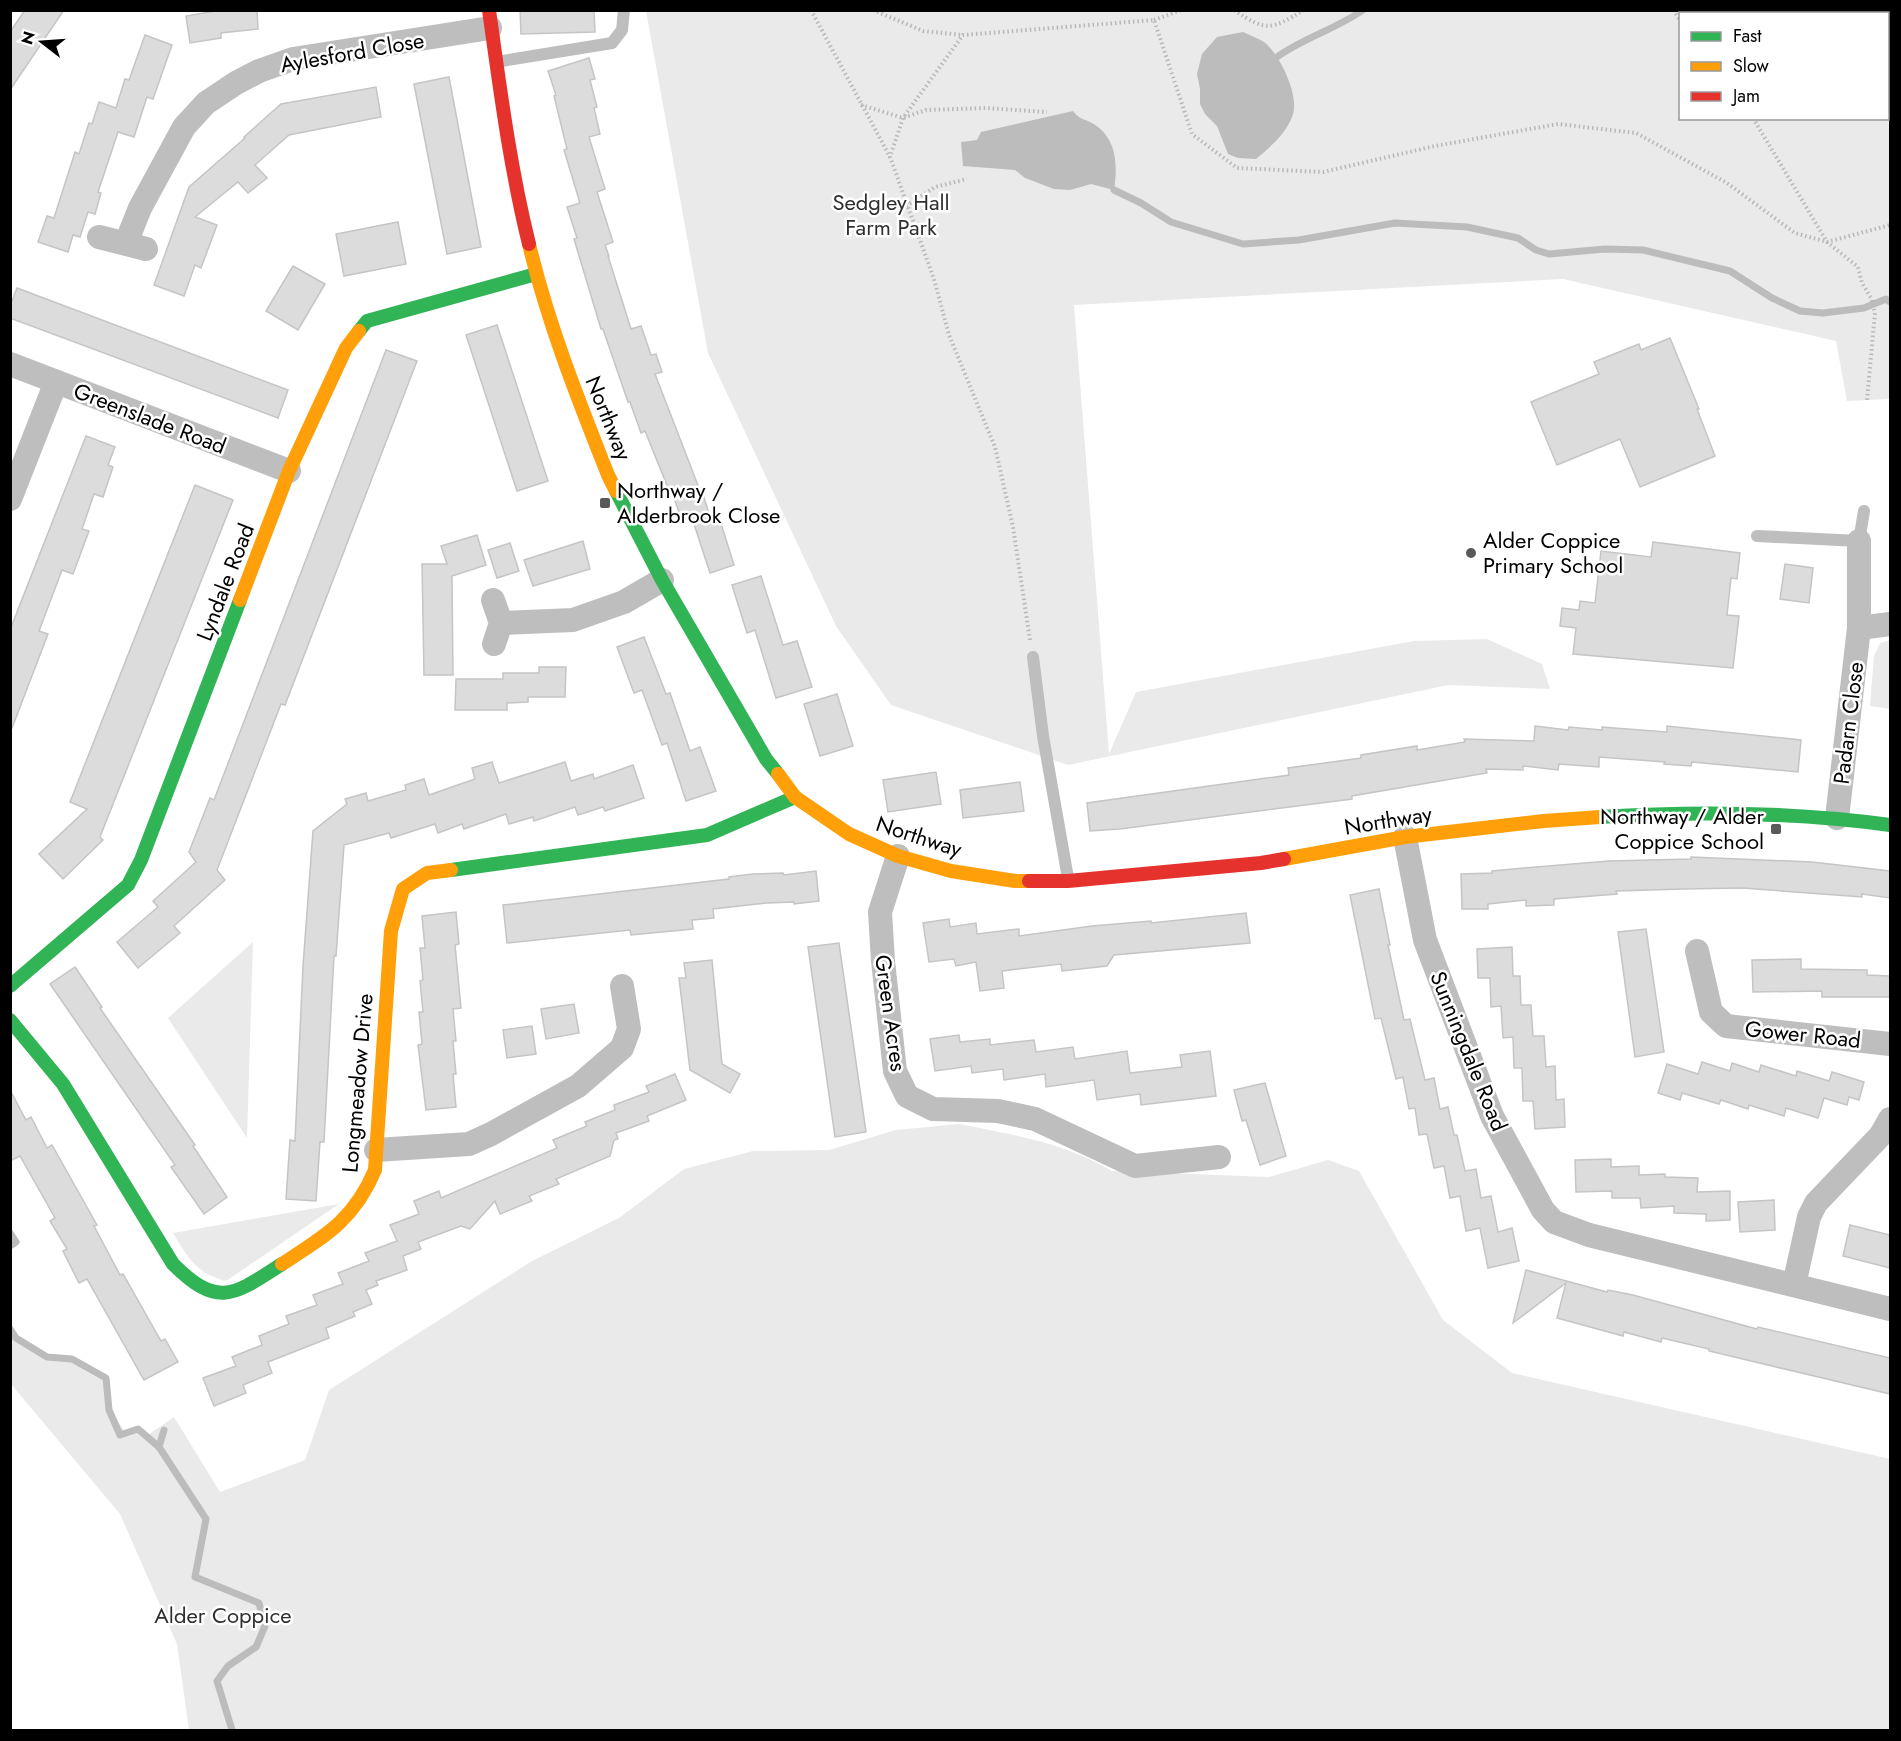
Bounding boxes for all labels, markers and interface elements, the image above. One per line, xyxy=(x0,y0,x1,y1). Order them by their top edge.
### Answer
north arrow xyxy=(12,12,72,72)
legend xyxy=(1679,12,1889,120)
text: Fast xyxy=(1733,23,1762,49)
street label: Aylesford Close xyxy=(277,24,427,80)
text: N xyxy=(15,28,41,47)
text: Slow xyxy=(1733,53,1770,79)
text: Jam xyxy=(1731,83,1760,109)
park label: Sedgley Hall Farm Park xyxy=(832,186,950,243)
street label: Northway xyxy=(578,371,641,465)
street label: Greenslade Road xyxy=(69,374,231,462)
place label: Northway / Alderbrook Close xyxy=(617,474,780,531)
marker: Northway / Alderbrook Close xyxy=(598,496,612,510)
street label: Lyndale Road xyxy=(188,519,262,645)
place label: Alder Coppice Primary School xyxy=(1483,524,1623,581)
marker: Alder Coppice Primary School xyxy=(1464,546,1478,560)
street label: Padarn Close xyxy=(1825,660,1871,786)
street label: Northway xyxy=(1342,797,1434,843)
place label: Northway / Alder Coppice School xyxy=(1600,800,1764,857)
street label: Northway xyxy=(872,807,966,865)
marker: Northway / Alder Coppice School xyxy=(1769,822,1783,836)
street label: Green Acres xyxy=(867,953,915,1074)
street label: Sunningdale Road xyxy=(1422,966,1516,1136)
street label: Longmeadow Drive xyxy=(333,992,381,1174)
street label: Gower Road xyxy=(1743,1012,1863,1056)
park label: Alder Coppice xyxy=(154,1599,292,1631)

